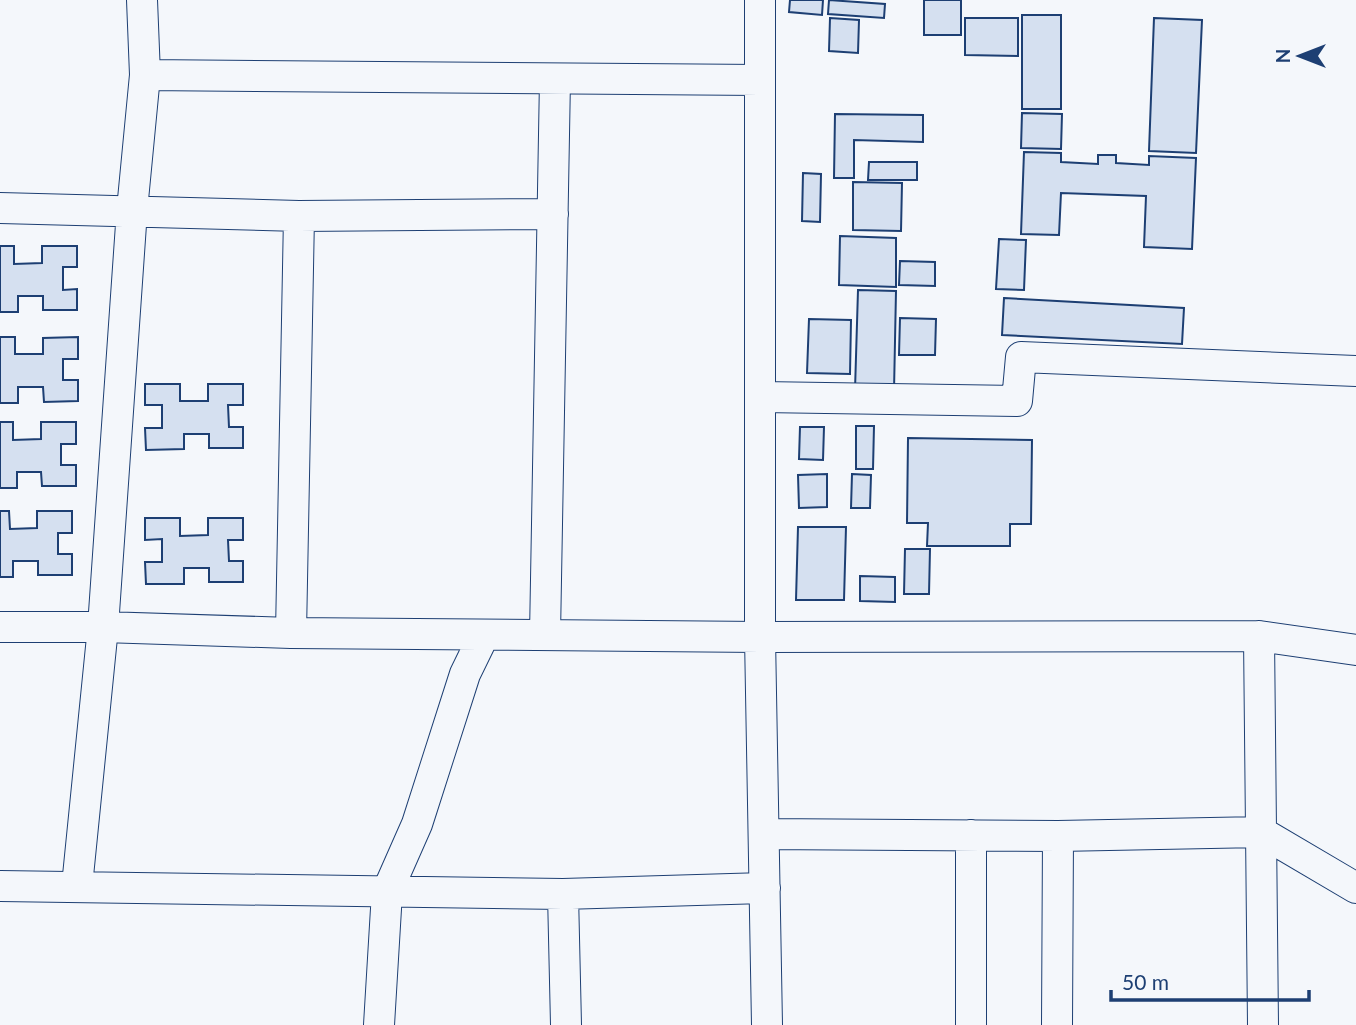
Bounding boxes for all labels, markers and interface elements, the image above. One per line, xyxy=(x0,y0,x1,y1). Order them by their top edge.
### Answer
north arrow xyxy=(1265,21,1335,91)
text: N xyxy=(1271,49,1294,63)
scale bar xyxy=(1111,958,1309,1002)
text: 50 m xyxy=(1122,969,1169,994)

